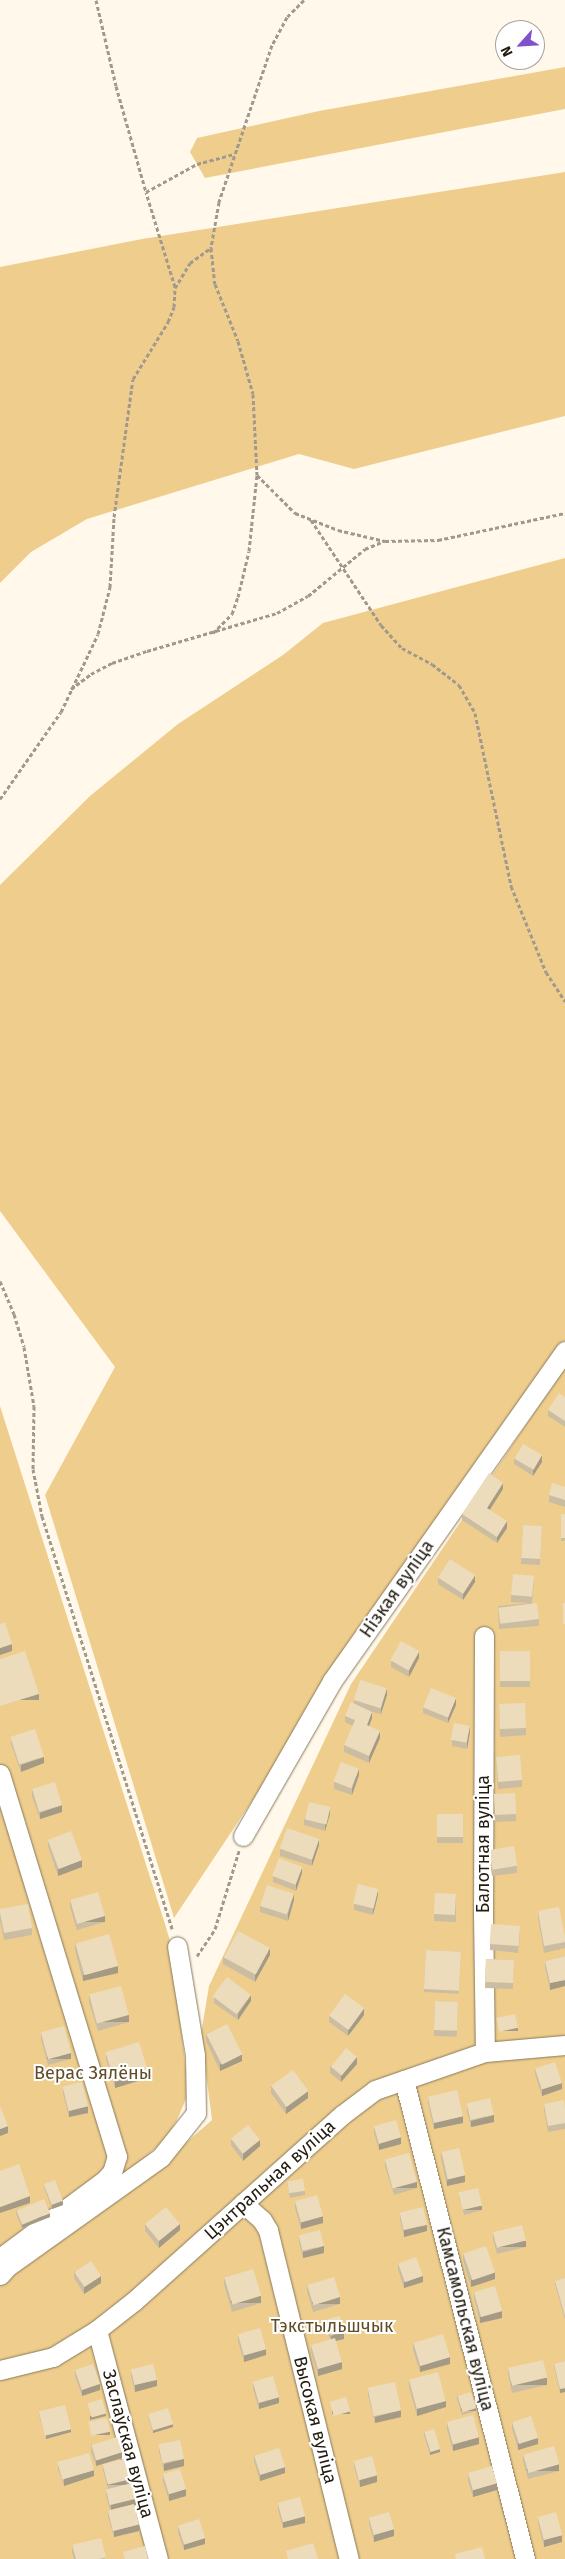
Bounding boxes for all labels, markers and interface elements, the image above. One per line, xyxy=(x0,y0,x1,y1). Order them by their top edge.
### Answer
north arrow xyxy=(495,20,545,70)
text: N xyxy=(497,43,517,59)
street label: Нізкая вуліца xyxy=(355,1536,439,1642)
street label: Балотная вуліца xyxy=(472,1775,494,1913)
park label: Верас Зялёны xyxy=(34,2062,152,2084)
street label: Цэнтральная вуліца xyxy=(200,2115,340,2245)
street label: Камсамольская вуліца xyxy=(432,2225,498,2413)
park label: Тэкстыльшчык xyxy=(271,2315,393,2337)
street label: Высокая вуліца xyxy=(289,2354,341,2486)
street label: Заслаўская вуліца xyxy=(98,2367,158,2521)

